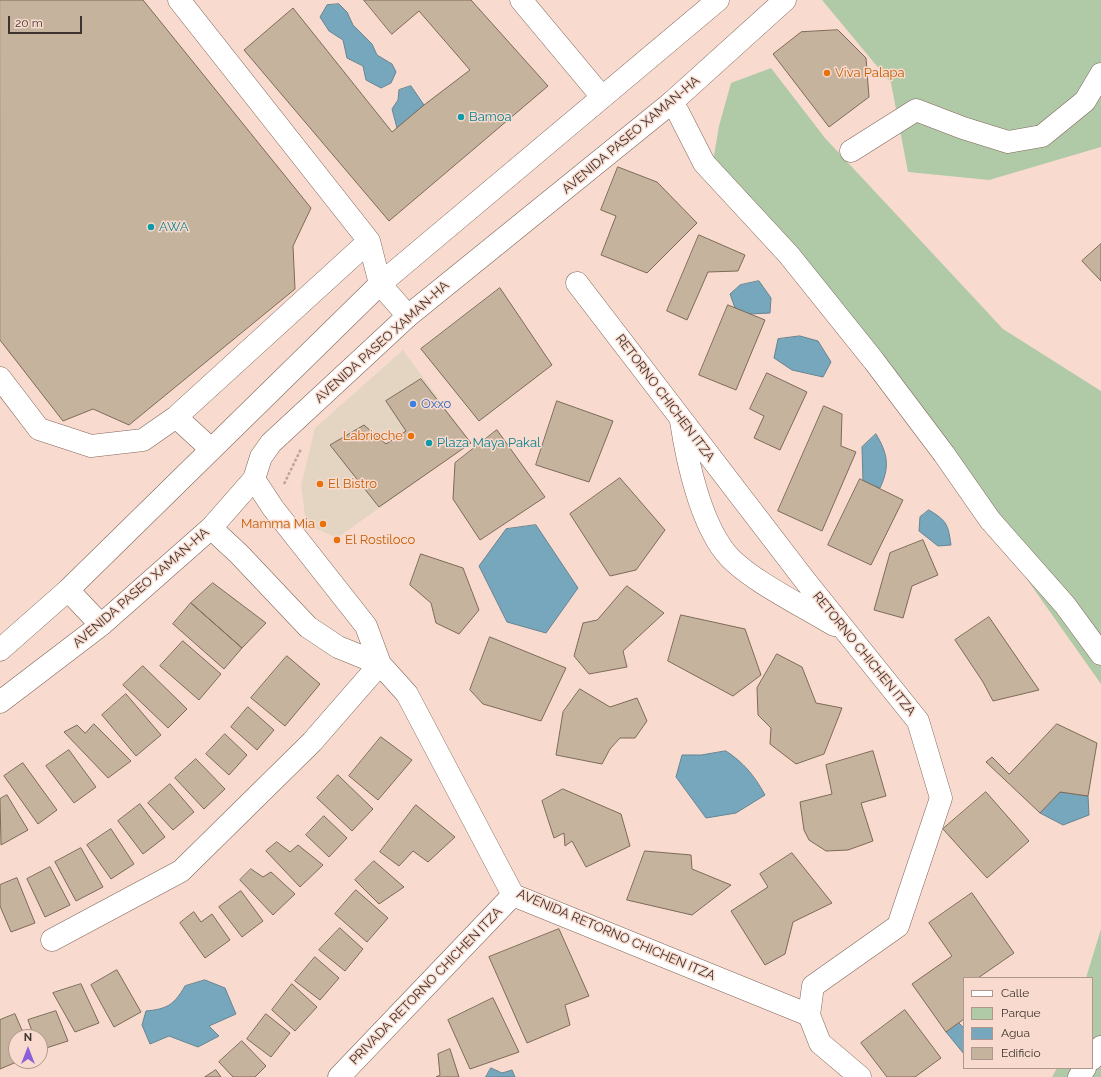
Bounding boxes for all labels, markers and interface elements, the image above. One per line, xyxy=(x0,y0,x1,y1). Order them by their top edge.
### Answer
scale bar xyxy=(10,8,84,34)
text: 20 m xyxy=(15,16,43,30)
place label: Viva Palapa xyxy=(835,65,905,81)
marker: Viva Palapa xyxy=(822,68,832,78)
street label: AVENIDA PASEO XAMAN-HA xyxy=(559,73,703,197)
place label: Bamoa xyxy=(469,109,512,125)
marker: Bamoa xyxy=(456,112,466,122)
place label: AWA xyxy=(159,219,189,235)
marker: AWA xyxy=(146,222,156,232)
street label: AVENIDA PASEO XAMAN-HA xyxy=(312,278,452,406)
street label: RETORNO CHICHEN ITZA xyxy=(612,331,718,465)
place label: Oxxo xyxy=(421,396,451,412)
marker: Oxxo xyxy=(408,399,418,409)
place label: Labrioche xyxy=(343,428,403,444)
marker: Labrioche xyxy=(406,431,416,441)
place label: Plaza Maya Pakal xyxy=(437,435,541,451)
marker: Plaza Maya Pakal xyxy=(424,438,434,448)
place label: El Bistro xyxy=(328,476,377,492)
marker: El Bistro xyxy=(315,479,325,489)
place label: Mamma Mia xyxy=(241,516,315,532)
marker: Mamma Mia xyxy=(318,519,328,529)
street label: AVENIDA PASEO XAMAN-HA xyxy=(70,525,212,651)
place label: El Rostiloco xyxy=(345,532,415,548)
marker: El Rostiloco xyxy=(332,535,342,545)
street label: RETORNO CHICHEN ITZA xyxy=(809,589,919,719)
street label: AVENIDA RETORNO CHICHEN ITZA xyxy=(514,886,718,984)
street label: PRIVADA RETORNO CHICHEN ITZA xyxy=(346,904,506,1068)
legend xyxy=(963,977,1093,1069)
text: Calle xyxy=(1001,986,1029,1000)
text: Parque xyxy=(1001,1006,1041,1020)
text: Agua xyxy=(1001,1026,1030,1040)
north arrow xyxy=(8,1029,48,1069)
text: N xyxy=(24,1031,32,1044)
text: Edificio xyxy=(1001,1046,1041,1060)

